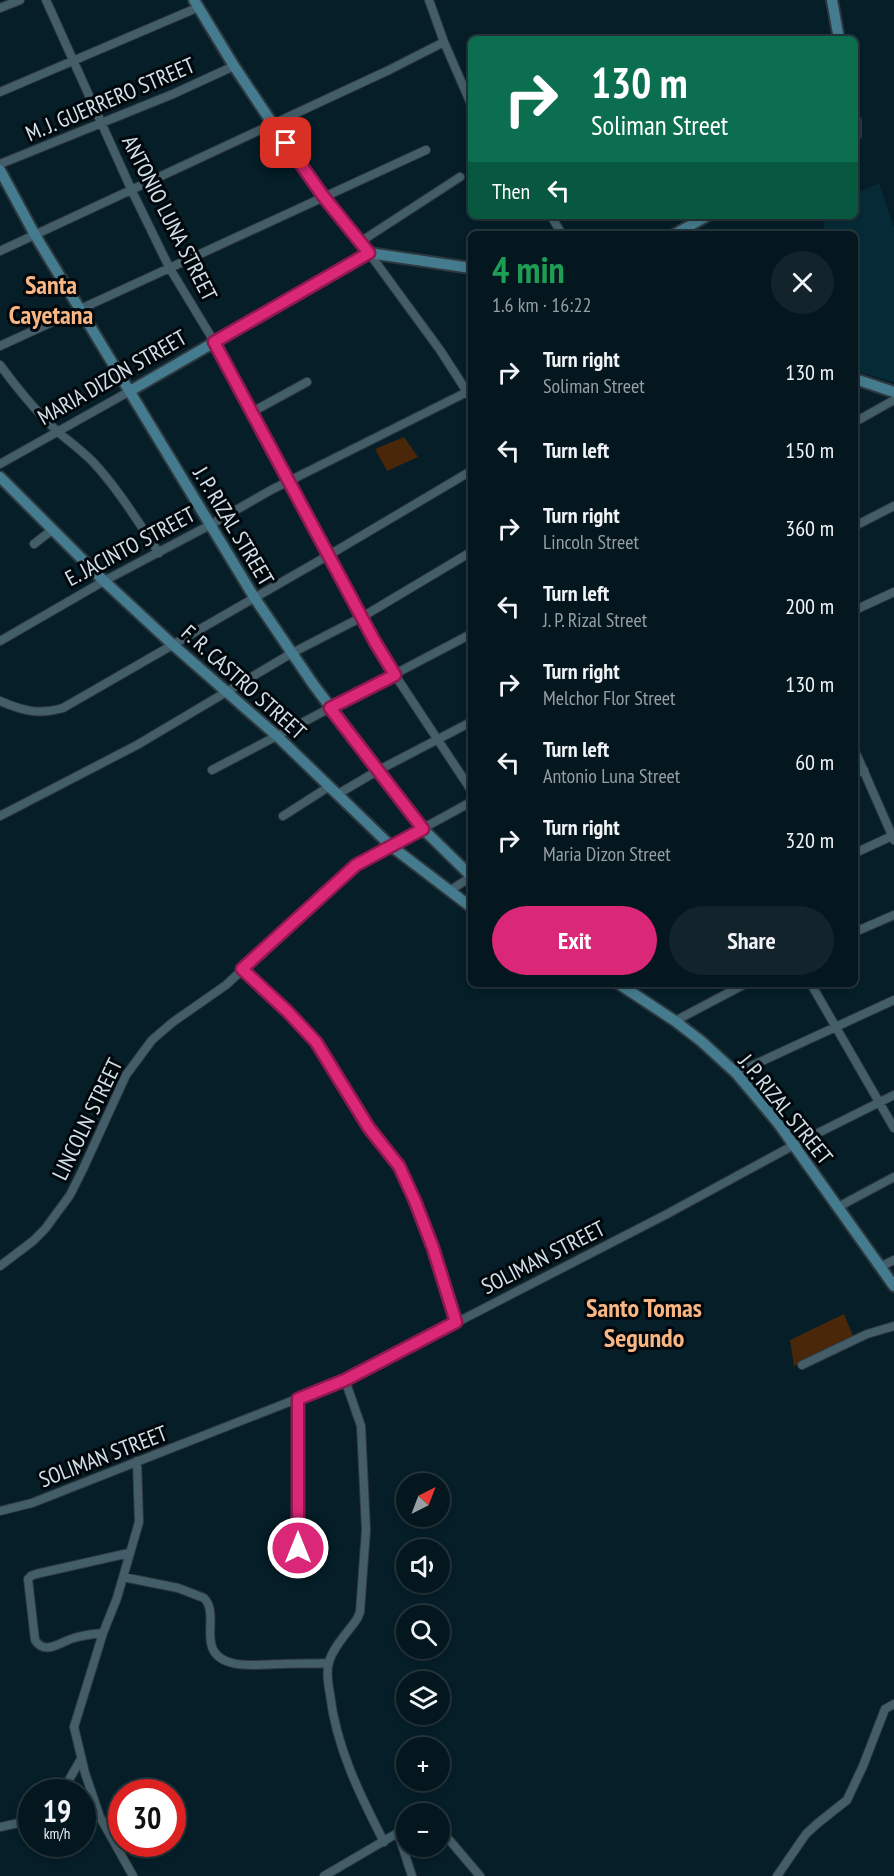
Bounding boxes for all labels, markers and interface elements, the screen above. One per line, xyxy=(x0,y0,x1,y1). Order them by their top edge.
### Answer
street label: M. J. GUERRERO STREET xyxy=(21,51,199,147)
text: 130 m xyxy=(591,55,688,110)
icon: right xyxy=(492,60,570,138)
text: Soliman Street xyxy=(591,108,728,142)
pin xyxy=(260,117,311,168)
icon: arrive xyxy=(269,126,302,159)
street label: ANTONIO LUNA STREET xyxy=(116,130,224,306)
icon: left xyxy=(542,174,575,207)
text: Then xyxy=(492,177,530,205)
text: 4 min xyxy=(492,246,565,293)
button: close xyxy=(771,251,834,314)
district label: Santa Cayetana xyxy=(9,268,93,331)
text: 1.6 km · 16:22 xyxy=(492,292,591,318)
street label: MARIA DIZON STREET xyxy=(32,323,192,431)
text: Turn right xyxy=(543,345,620,373)
icon: right xyxy=(492,356,525,389)
text: 130 m xyxy=(785,358,834,386)
text: Soliman Street xyxy=(543,373,645,399)
icon: left xyxy=(492,434,525,467)
text: Turn left xyxy=(543,436,609,464)
text: 150 m xyxy=(785,436,834,464)
street label: J. P. RIZAL STREET xyxy=(187,460,281,591)
street label: E. JACINTO STREET xyxy=(60,500,200,592)
text: Turn right xyxy=(543,501,620,529)
icon: right xyxy=(492,512,525,545)
text: 360 m xyxy=(785,514,834,542)
text: Lincoln Street xyxy=(543,529,639,555)
text: Turn left xyxy=(543,579,609,607)
icon: left xyxy=(492,590,525,623)
text: 200 m xyxy=(785,592,834,620)
text: J. P. Rizal Street xyxy=(543,607,647,633)
street label: F. R. CASTRO STREET xyxy=(176,619,312,745)
text: Turn right xyxy=(543,657,620,685)
icon: right xyxy=(492,668,525,701)
text: 130 m xyxy=(785,670,834,698)
text: Melchor Flor Street xyxy=(543,685,676,711)
text: Turn left xyxy=(543,735,609,763)
icon: left xyxy=(492,746,525,779)
text: 60 m xyxy=(795,748,834,776)
text: Antonio Luna Street xyxy=(543,763,680,789)
text: Turn right xyxy=(543,813,620,841)
icon: right xyxy=(492,824,525,857)
text: 320 m xyxy=(785,826,834,854)
text: Maria Dizon Street xyxy=(543,841,671,867)
button: Exit xyxy=(492,906,657,975)
button: Share xyxy=(669,906,834,975)
street label: J. P. RIZAL STREET xyxy=(732,1047,839,1170)
street label: LINCOLN STREET xyxy=(46,1053,129,1184)
street label: SOLIMAN STREET xyxy=(476,1214,610,1300)
district label: Santo Tomas Segundo xyxy=(586,1291,702,1354)
street label: SOLIMAN STREET xyxy=(35,1419,171,1493)
north arrow xyxy=(396,1473,450,1527)
map controls xyxy=(396,1473,450,1857)
position arrow xyxy=(266,1516,330,1580)
button: sound xyxy=(396,1539,450,1593)
button: search xyxy=(396,1605,450,1659)
button: layers xyxy=(396,1671,450,1725)
button: + xyxy=(396,1737,450,1791)
speed limit sign: 30 xyxy=(108,1779,186,1857)
text: 19 xyxy=(43,1791,71,1830)
button: − xyxy=(396,1803,450,1857)
text: km/h xyxy=(44,1824,70,1843)

